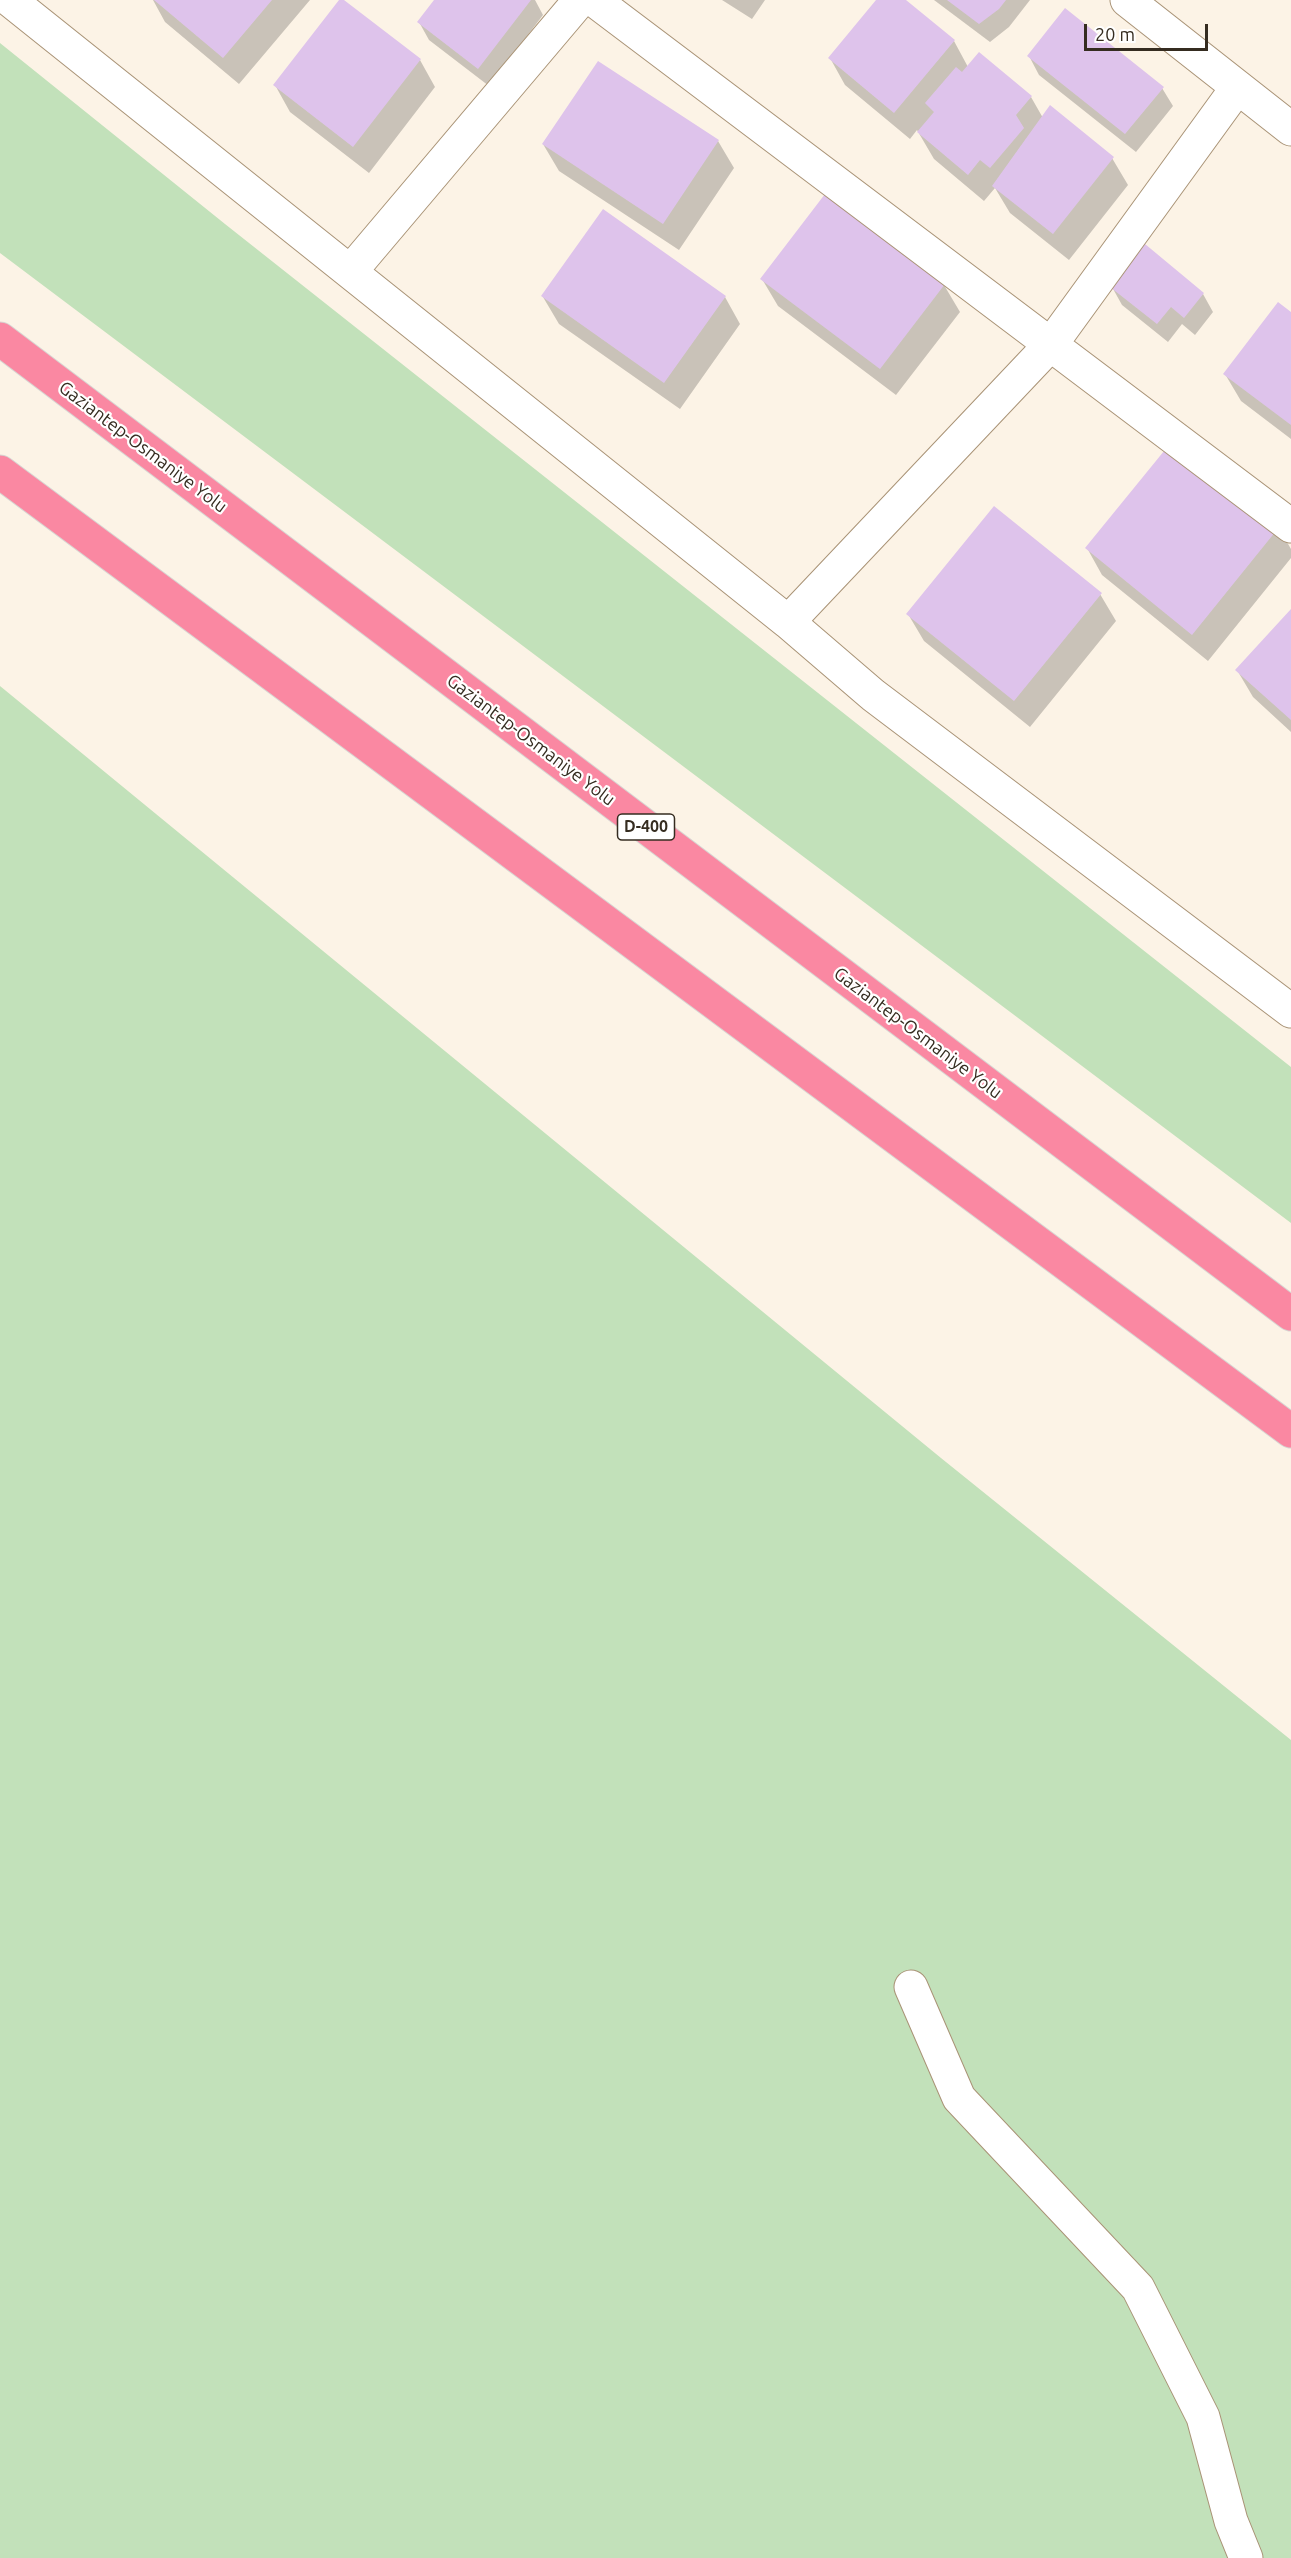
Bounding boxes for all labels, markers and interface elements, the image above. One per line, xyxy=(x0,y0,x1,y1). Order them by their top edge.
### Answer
scale bar xyxy=(1087,12,1212,50)
text: 20 m xyxy=(1095,24,1135,44)
street label: Gaziantep-Osmaniye Yolu xyxy=(55,377,231,517)
street label: Gaziantep-Osmaniye Yolu xyxy=(443,670,619,810)
road number: D-400 xyxy=(618,814,674,840)
street label: Gaziantep-Osmaniye Yolu xyxy=(830,963,1006,1103)

